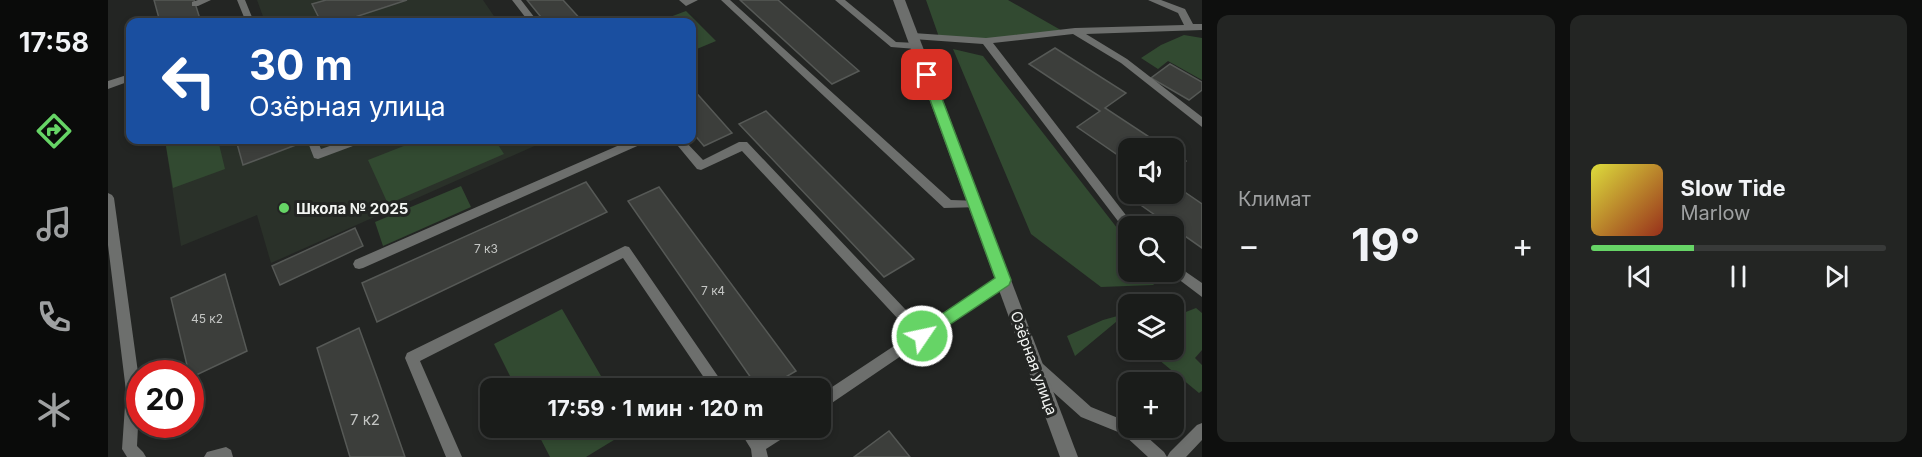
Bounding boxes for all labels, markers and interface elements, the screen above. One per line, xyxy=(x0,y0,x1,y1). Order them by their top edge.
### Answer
text: 17:58 xyxy=(19,26,89,59)
text: 30 m xyxy=(249,39,353,90)
icon: left xyxy=(150,42,228,120)
pin xyxy=(901,49,952,100)
icon: arrive xyxy=(910,58,943,91)
text: Озёрная улица xyxy=(249,90,446,123)
icon: directions xyxy=(33,110,75,152)
map controls xyxy=(1118,138,1184,438)
button: sound xyxy=(1118,138,1184,204)
text: Slow Tide xyxy=(1681,175,1786,201)
text: Климат xyxy=(1238,187,1311,211)
place label: Школа № 2025 xyxy=(296,199,408,218)
marker: Школа № 2025 xyxy=(277,201,291,215)
text: Marlow xyxy=(1681,201,1750,225)
icon: music xyxy=(33,203,75,245)
button: search xyxy=(1118,216,1184,282)
text: 19° xyxy=(1351,217,1420,272)
text: − xyxy=(1238,225,1260,265)
text: + xyxy=(1512,225,1534,265)
house number: 7 к3 xyxy=(474,241,498,256)
icon: previous xyxy=(1623,260,1656,293)
icon: pause xyxy=(1722,260,1755,293)
icon: next xyxy=(1820,260,1853,293)
house number: 7 к4 xyxy=(701,283,725,298)
button: layers xyxy=(1118,294,1184,360)
icon: phone xyxy=(33,296,75,338)
position arrow xyxy=(890,304,954,368)
street label: Озёрная улица xyxy=(1006,308,1062,418)
house number: 45 к2 xyxy=(191,311,223,326)
speed limit sign: 20 xyxy=(126,360,204,438)
button: + xyxy=(1118,372,1184,438)
icon: climate xyxy=(33,389,75,431)
text: 17:59 · 1 мин · 120 m xyxy=(547,395,764,421)
house number: 7 к2 xyxy=(350,410,380,429)

